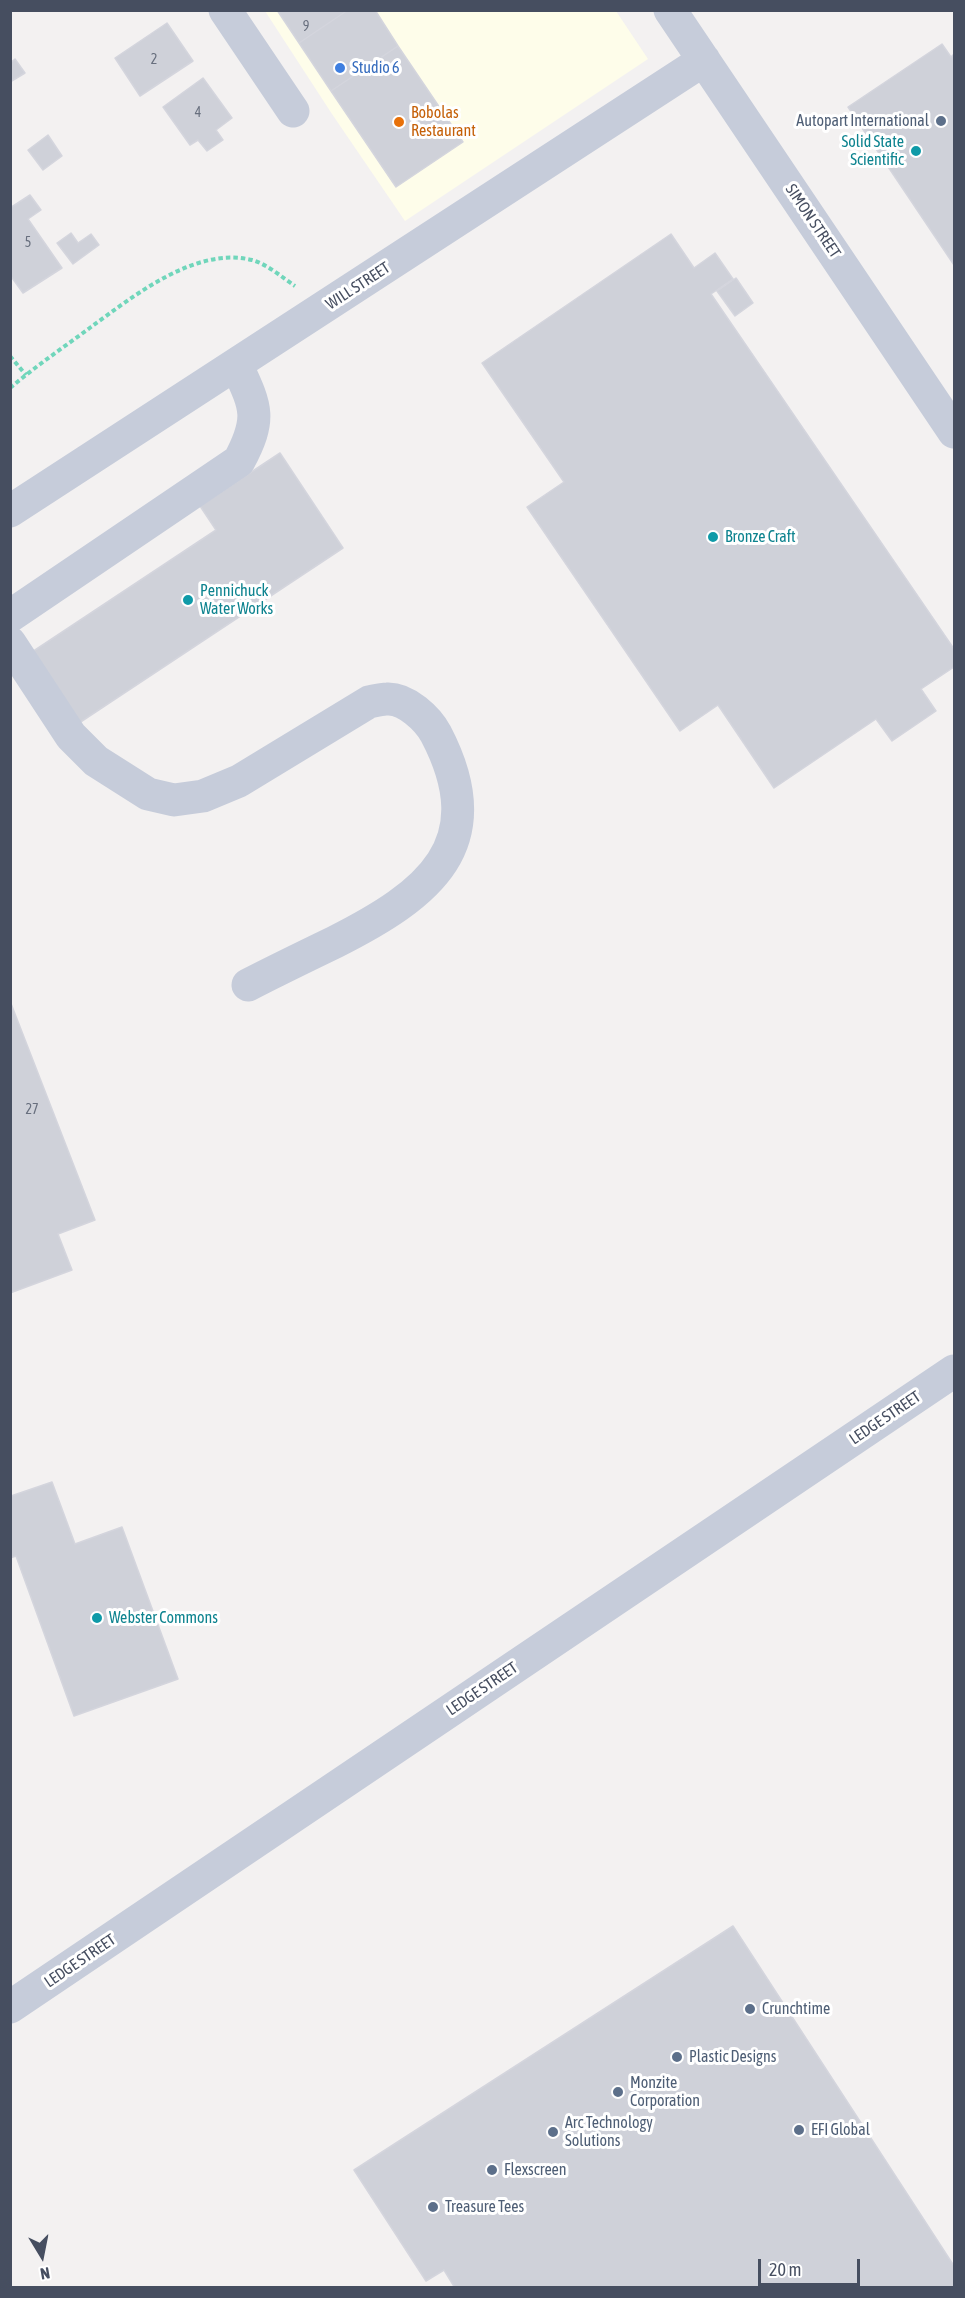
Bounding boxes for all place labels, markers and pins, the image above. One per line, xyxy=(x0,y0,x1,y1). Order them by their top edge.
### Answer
place label: Studio 6 xyxy=(352,58,400,78)
marker: Studio 6 xyxy=(333,61,347,75)
place label: Bobolas Restaurant xyxy=(411,103,476,141)
place label: Autopart International xyxy=(796,111,929,131)
marker: Autopart International xyxy=(934,114,948,128)
marker: Bobolas Restaurant xyxy=(392,115,406,129)
place label: Solid State Scientific xyxy=(842,132,904,170)
marker: Solid State Scientific xyxy=(909,144,923,158)
place label: Bronze Craft xyxy=(725,527,796,547)
marker: Bronze Craft xyxy=(706,530,720,544)
place label: Pennichuck Water Works xyxy=(200,581,273,619)
marker: Pennichuck Water Works xyxy=(181,593,195,607)
place label: Webster Commons xyxy=(109,1608,218,1628)
marker: Webster Commons xyxy=(90,1611,104,1625)
place label: Crunchtime xyxy=(762,1999,830,2019)
marker: Crunchtime xyxy=(743,2002,757,2016)
place label: Plastic Designs xyxy=(689,2047,776,2067)
marker: Plastic Designs xyxy=(670,2050,684,2064)
place label: Monzite Corporation xyxy=(630,2073,700,2111)
marker: Monzite Corporation xyxy=(611,2085,625,2099)
place label: Arc Technology Solutions xyxy=(565,2113,653,2151)
place label: EFI Global xyxy=(811,2120,870,2140)
marker: EFI Global xyxy=(792,2123,806,2137)
marker: Arc Technology Solutions xyxy=(546,2125,560,2139)
place label: Flexscreen xyxy=(504,2160,567,2180)
marker: Flexscreen xyxy=(485,2163,499,2177)
place label: Treasure Tees xyxy=(445,2197,524,2217)
marker: Treasure Tees xyxy=(426,2200,440,2214)

